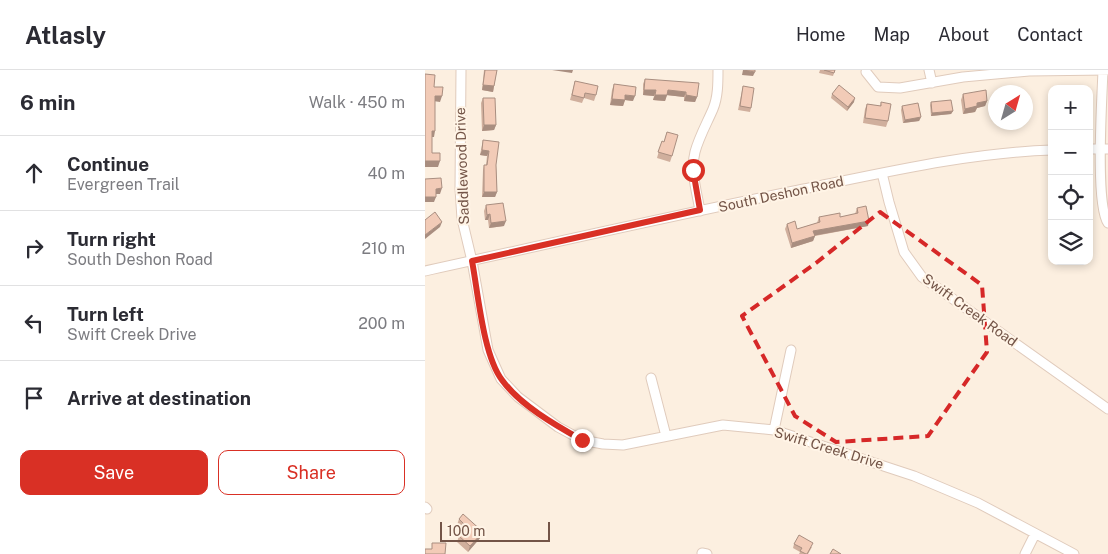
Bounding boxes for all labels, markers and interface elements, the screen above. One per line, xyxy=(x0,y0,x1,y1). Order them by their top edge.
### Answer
text: Atlasly xyxy=(25,21,106,49)
text: Home xyxy=(796,24,846,45)
text: Map xyxy=(874,24,910,45)
text: About xyxy=(938,24,989,45)
text: Contact xyxy=(1017,24,1083,45)
north arrow xyxy=(988,85,1033,130)
map controls xyxy=(1048,85,1093,265)
button: + xyxy=(1048,85,1093,130)
text: 6 min xyxy=(20,90,76,115)
text: Walk · 450 m xyxy=(309,93,405,112)
street label: Saddlewood Drive xyxy=(452,107,472,225)
button: − xyxy=(1048,130,1093,175)
text: Continue xyxy=(67,153,149,175)
icon: ahead xyxy=(20,159,48,187)
route start xyxy=(682,159,705,182)
text: 40 m xyxy=(367,164,405,183)
street label: South Deshon Road xyxy=(717,173,845,215)
text: Evergreen Trail xyxy=(67,175,180,194)
button: locate xyxy=(1048,175,1093,220)
button: layers xyxy=(1048,220,1093,265)
text: Turn right xyxy=(67,228,156,250)
icon: right xyxy=(20,234,48,262)
text: 210 m xyxy=(361,239,405,258)
text: South Deshon Road xyxy=(67,250,213,269)
street label: Swift Creek Road xyxy=(920,270,1020,350)
text: Turn left xyxy=(67,303,144,325)
icon: left xyxy=(20,309,48,337)
text: 200 m xyxy=(358,314,405,333)
text: Swift Creek Drive xyxy=(67,325,197,344)
icon: arrive xyxy=(20,384,48,412)
text: Arrive at destination xyxy=(67,387,251,409)
street label: Swift Creek Drive xyxy=(772,424,886,472)
route end xyxy=(571,429,594,452)
button: Save xyxy=(20,450,208,495)
button: Share xyxy=(218,450,405,495)
scale bar xyxy=(440,519,550,542)
text: 100 m xyxy=(447,523,485,539)

